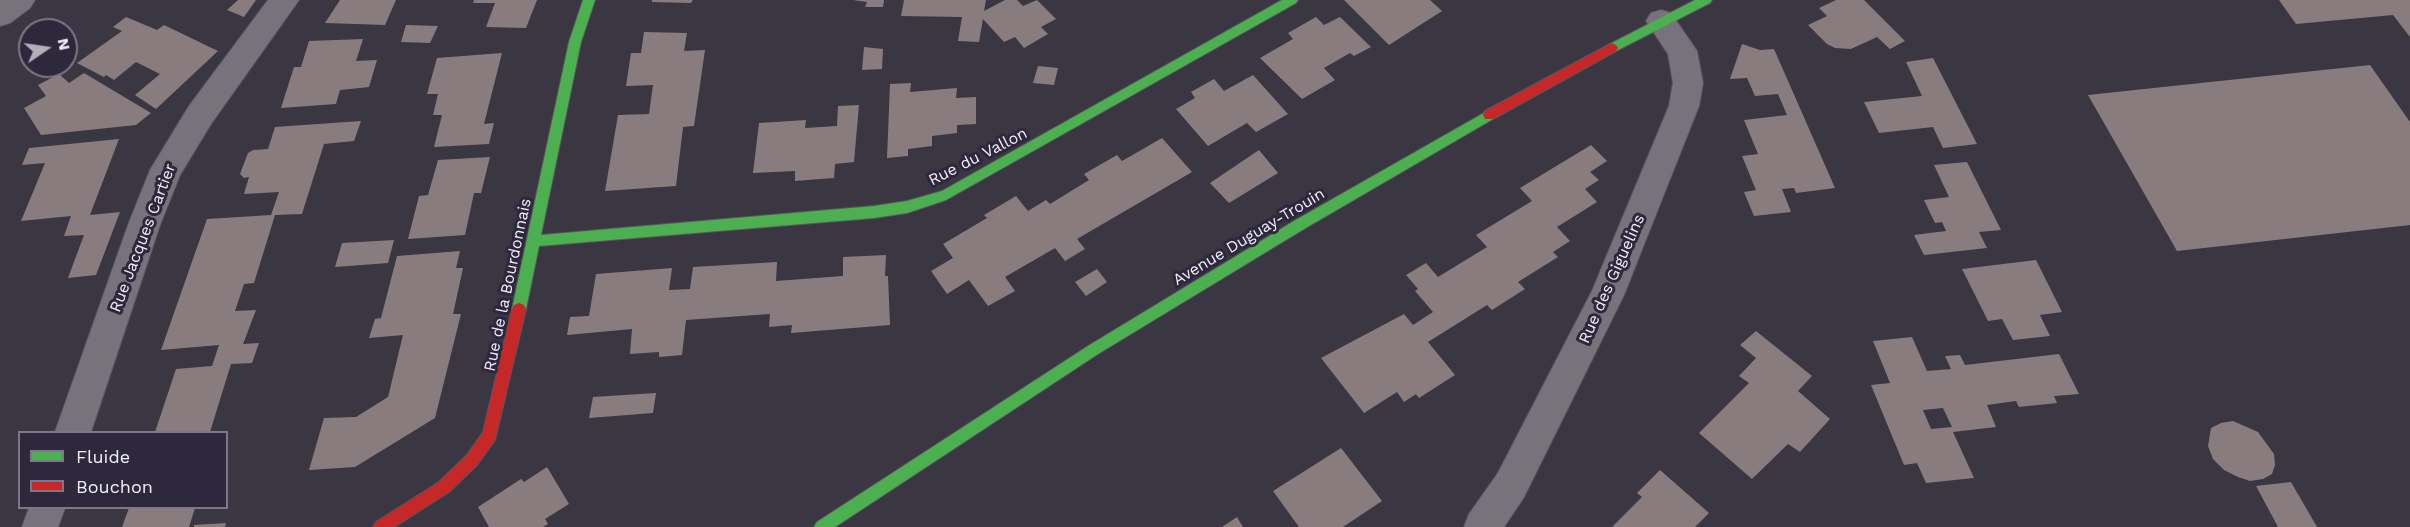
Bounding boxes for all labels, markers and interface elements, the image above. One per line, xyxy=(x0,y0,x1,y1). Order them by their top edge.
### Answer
north arrow xyxy=(18,18,78,78)
text: N xyxy=(53,36,75,52)
street label: Rue du Vallon xyxy=(925,124,1031,190)
street label: Rue Jacques Cartier xyxy=(106,161,180,315)
street label: Avenue Duguay-Trouin xyxy=(1170,184,1328,290)
street label: Rue de la Bourdonnais xyxy=(480,197,536,373)
street label: Rue des Giguelins xyxy=(1575,212,1649,346)
legend xyxy=(18,431,228,509)
text: Fluide xyxy=(76,446,130,467)
text: Bouchon xyxy=(76,476,153,497)

